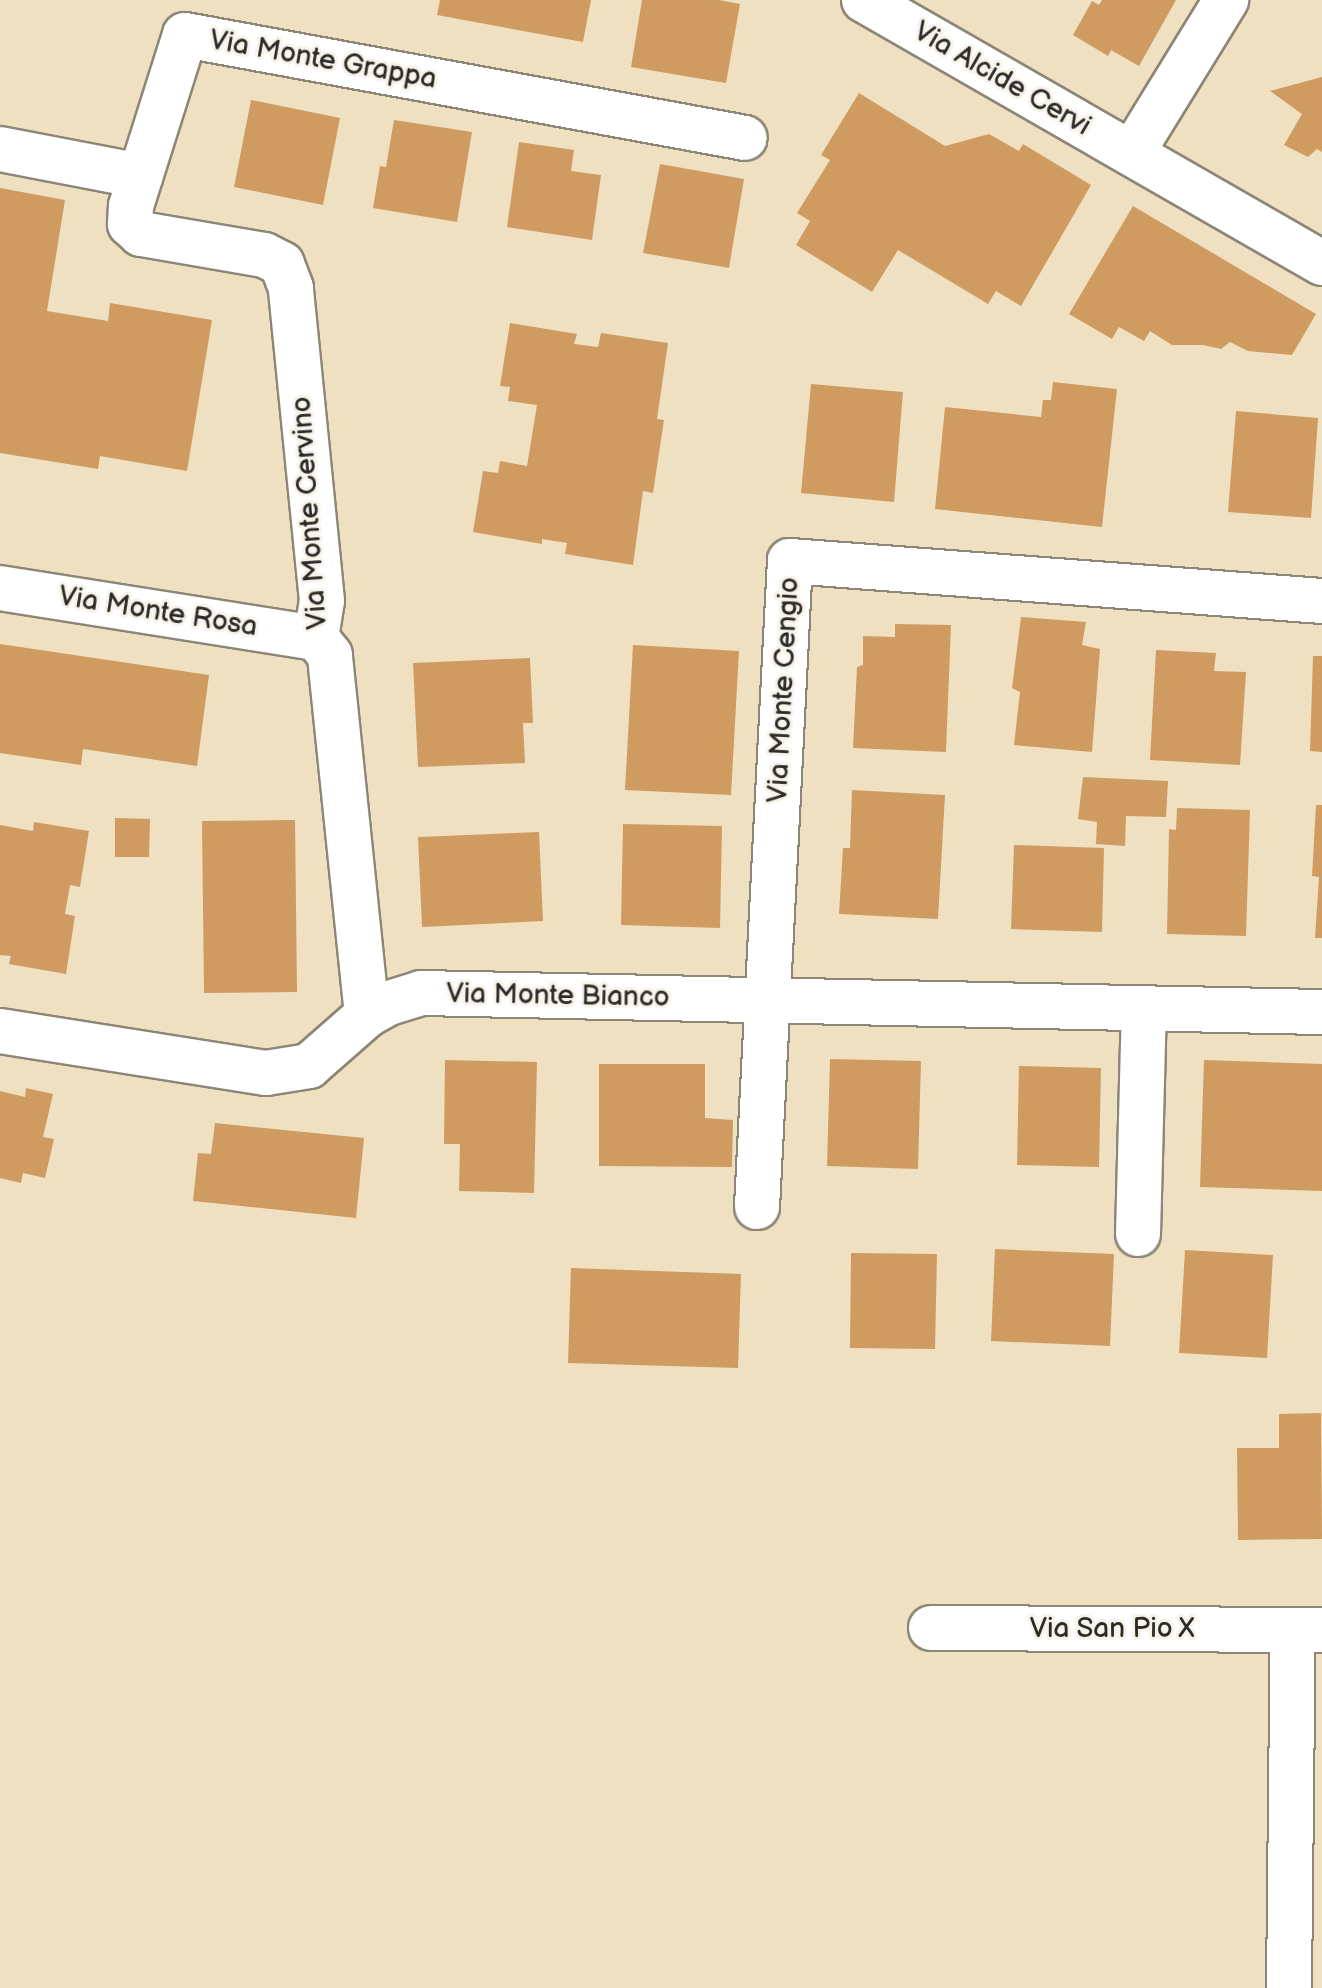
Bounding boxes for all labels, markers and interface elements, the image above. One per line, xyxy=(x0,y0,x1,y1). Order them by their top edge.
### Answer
street label: Via Alcide Cervi xyxy=(908,15,1096,143)
street label: Via Monte Grappa xyxy=(207,24,439,96)
street label: Via Monte Cervino xyxy=(285,395,335,631)
street label: Via Monte Cengio xyxy=(761,576,807,804)
street label: Via Monte Rosa xyxy=(56,580,260,644)
street label: Via Monte Bianco xyxy=(446,977,670,1015)
street label: Via San Pio X xyxy=(1029,1612,1195,1646)

